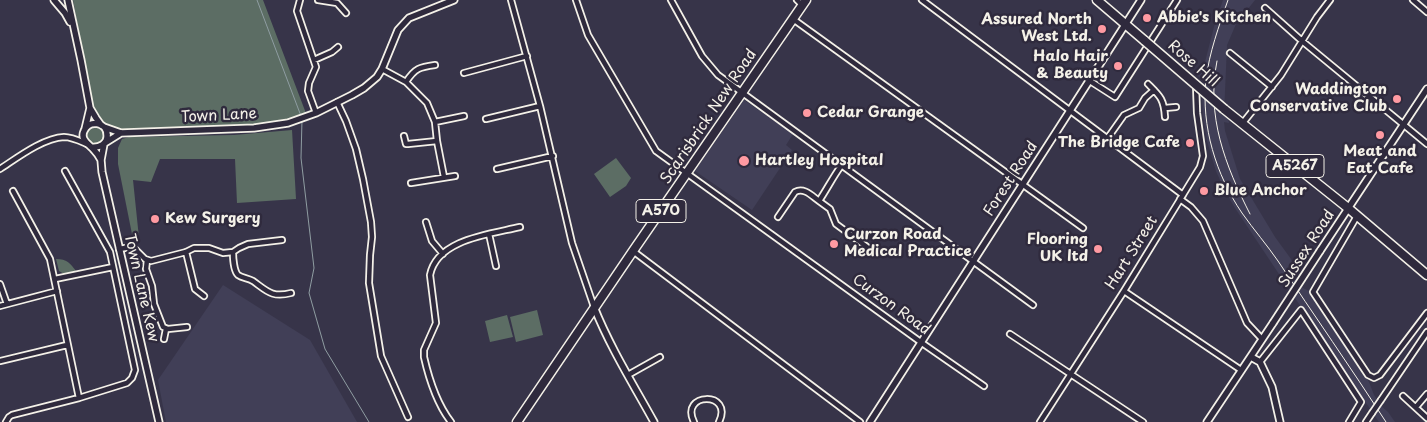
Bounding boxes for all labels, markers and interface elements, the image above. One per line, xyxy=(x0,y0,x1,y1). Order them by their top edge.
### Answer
place label: Abbie's Kitchen xyxy=(1157,9,1271,27)
place label: Assured North West Ltd. xyxy=(981,11,1092,46)
marker: Abbie's Kitchen xyxy=(1141,12,1153,24)
marker: Assured North West Ltd. xyxy=(1096,23,1108,35)
street label: Rose Hill xyxy=(1164,37,1222,91)
street label: Scarisbrick New Road xyxy=(657,46,761,188)
place label: Halo Hair & Beauty xyxy=(1033,48,1108,83)
marker: Halo Hair & Beauty xyxy=(1112,60,1124,72)
place label: Waddington Conservative Club xyxy=(1250,81,1387,116)
marker: Waddington Conservative Club xyxy=(1391,93,1403,105)
place label: Cedar Grange xyxy=(817,104,924,122)
street label: Town Lane xyxy=(181,105,257,127)
marker: Cedar Grange xyxy=(801,107,813,119)
marker: Meat and Eat Cafe xyxy=(1374,129,1386,141)
place label: The Bridge Cafe xyxy=(1058,134,1180,152)
marker: The Bridge Cafe xyxy=(1184,137,1196,149)
street label: Forest Road xyxy=(980,138,1042,220)
place label: Meat and Eat Cafe xyxy=(1343,143,1417,178)
place label: Hartley Hospital xyxy=(755,152,883,170)
marker: Hartley Hospital xyxy=(737,154,751,168)
road number: A5267 xyxy=(1266,154,1324,178)
place label: Blue Anchor xyxy=(1214,182,1307,200)
marker: Blue Anchor xyxy=(1198,185,1210,197)
road number: A570 xyxy=(636,200,686,222)
street label: Sussex Road xyxy=(1275,207,1339,291)
place label: Kew Surgery xyxy=(165,210,261,228)
marker: Kew Surgery xyxy=(149,213,161,225)
street label: Hart Street xyxy=(1102,213,1162,293)
place label: Curzon Road Medical Practice xyxy=(844,226,972,261)
place label: Flooring UK ltd xyxy=(1027,231,1088,266)
street label: Town Lane Kew xyxy=(120,232,162,344)
marker: Curzon Road Medical Practice xyxy=(828,238,840,250)
marker: Flooring UK ltd xyxy=(1092,243,1104,255)
street label: Curzon Road xyxy=(849,271,933,339)

